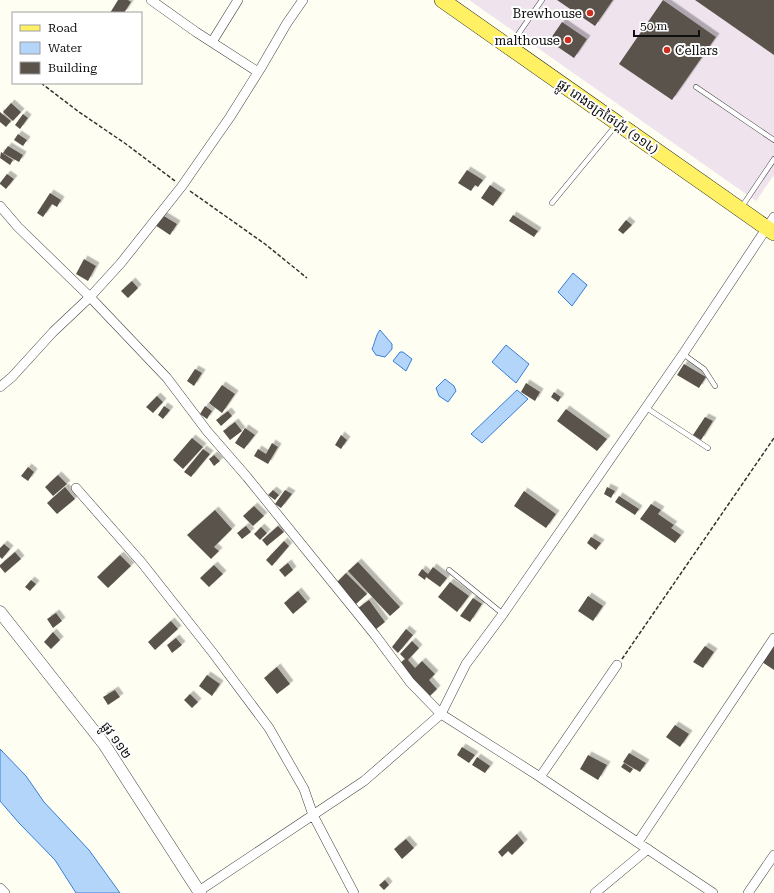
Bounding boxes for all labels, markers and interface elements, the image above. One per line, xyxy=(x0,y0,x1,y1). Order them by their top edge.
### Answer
place label: Brewhouse xyxy=(513,6,582,21)
marker: Brewhouse xyxy=(585,8,595,18)
legend xyxy=(12,12,142,84)
scale bar xyxy=(634,12,699,38)
text: 50 m xyxy=(640,19,667,33)
text: Road xyxy=(48,21,78,35)
place label: malthouse xyxy=(494,33,560,48)
marker: malthouse xyxy=(563,35,573,45)
text: Water xyxy=(48,41,82,55)
place label: Cellars xyxy=(675,43,718,58)
marker: Cellars xyxy=(662,45,672,55)
text: Building xyxy=(48,61,97,75)
street label: ផ្លូវ រោងចក្រថៃហ្គ័រ (១១៤) xyxy=(552,75,662,160)
street label: ផ្លូវ ១១២ xyxy=(95,719,135,764)

